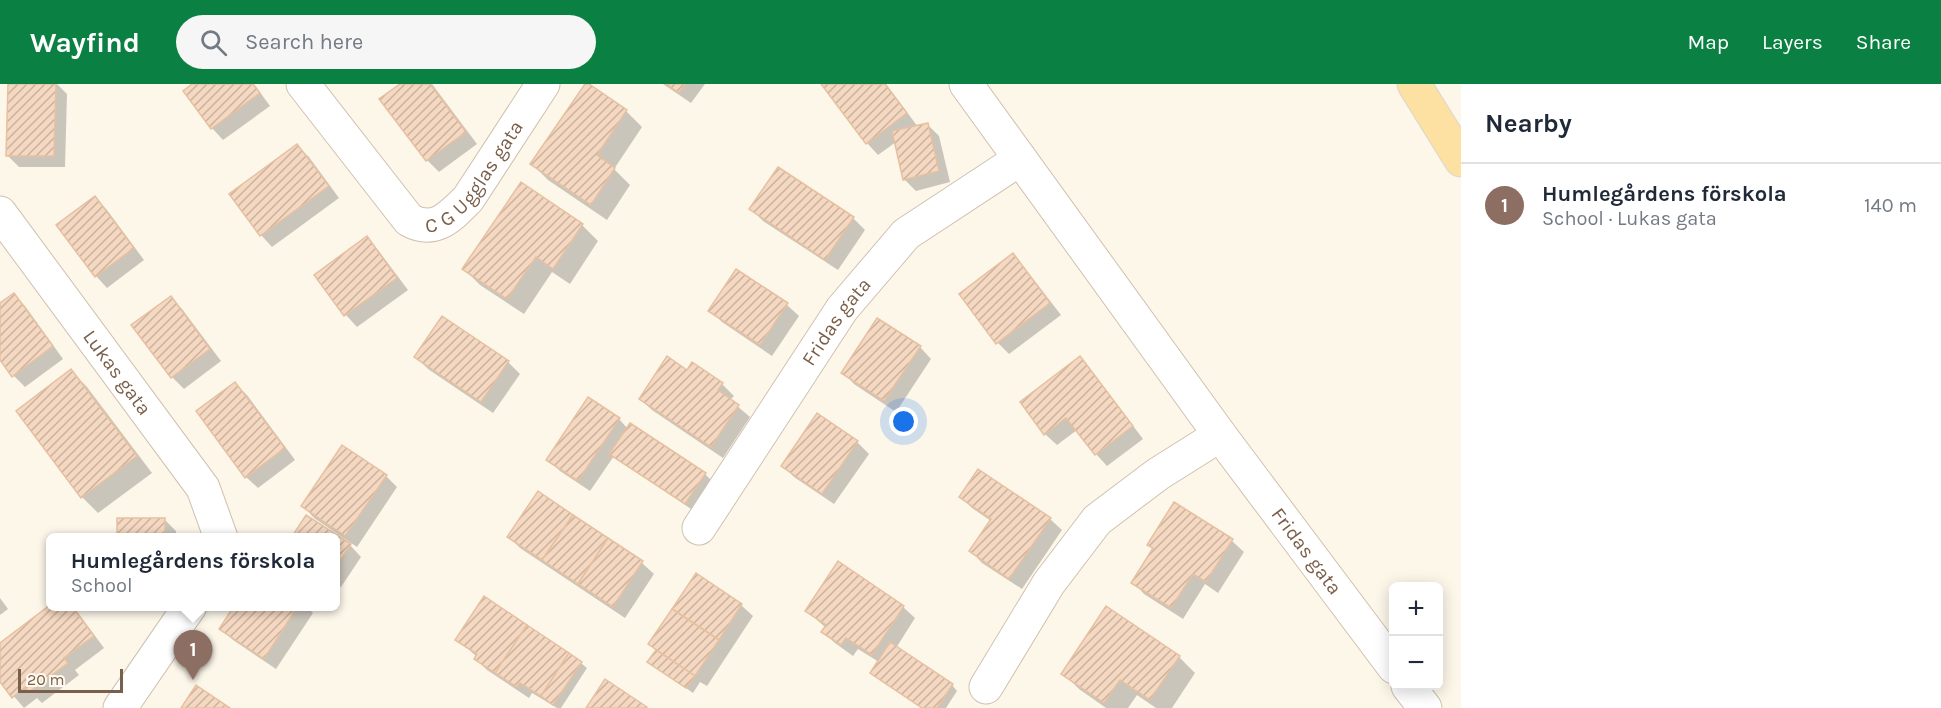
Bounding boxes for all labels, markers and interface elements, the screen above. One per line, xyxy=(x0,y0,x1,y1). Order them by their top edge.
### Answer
search box xyxy=(176,15,596,69)
text: Wayfind xyxy=(30,26,140,59)
icon: search xyxy=(197,26,230,59)
text: Search here xyxy=(245,29,363,55)
text: Map xyxy=(1687,30,1729,54)
text: Layers xyxy=(1762,30,1823,54)
text: Share xyxy=(1856,30,1911,54)
text: Nearby xyxy=(1485,108,1572,139)
street label: C G Ugglas gata xyxy=(424,116,527,237)
text: Humlegårdens förskola xyxy=(1542,181,1787,207)
text: 1 xyxy=(1501,194,1508,217)
text: 140 m xyxy=(1864,194,1917,217)
text: School · Lukas gata xyxy=(1542,207,1717,230)
street label: Fridas gata xyxy=(797,273,875,370)
street label: Lukas gata xyxy=(79,325,157,419)
your location xyxy=(889,407,918,436)
street label: Fridas gata xyxy=(1267,503,1347,599)
popup xyxy=(46,533,340,611)
text: Humlegårdens förskola xyxy=(71,548,315,574)
text: School xyxy=(71,574,133,597)
map controls xyxy=(1389,582,1443,690)
button: + xyxy=(1389,582,1443,636)
pin: 1 xyxy=(174,630,212,680)
button: − xyxy=(1389,636,1443,690)
scale bar xyxy=(18,666,123,694)
text: 20 m xyxy=(27,670,65,689)

